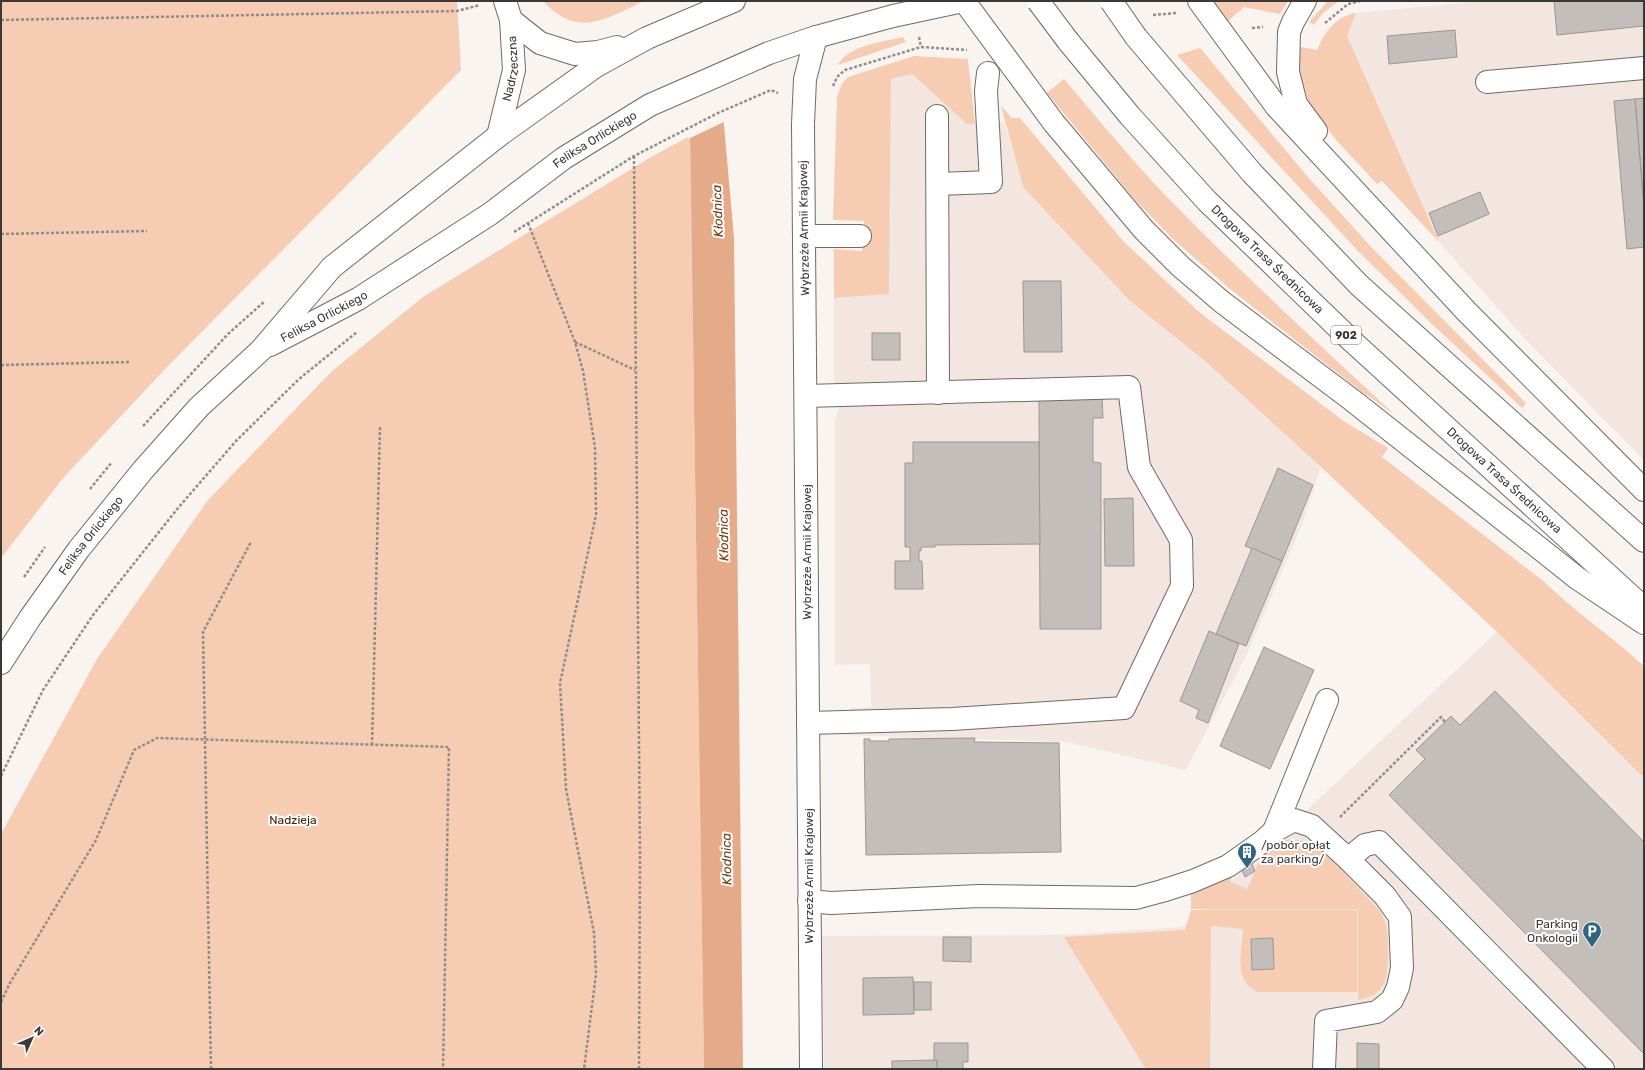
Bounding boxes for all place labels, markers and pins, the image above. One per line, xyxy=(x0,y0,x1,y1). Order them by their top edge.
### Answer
place label: /pobór opłat za parking/ xyxy=(1261,838,1331,866)
building icon: /pobór opłat za parking/ xyxy=(1236,841,1258,869)
place label: Parking Onkologii xyxy=(1527,917,1578,945)
parking icon: Parking Onkologii xyxy=(1581,920,1603,948)

